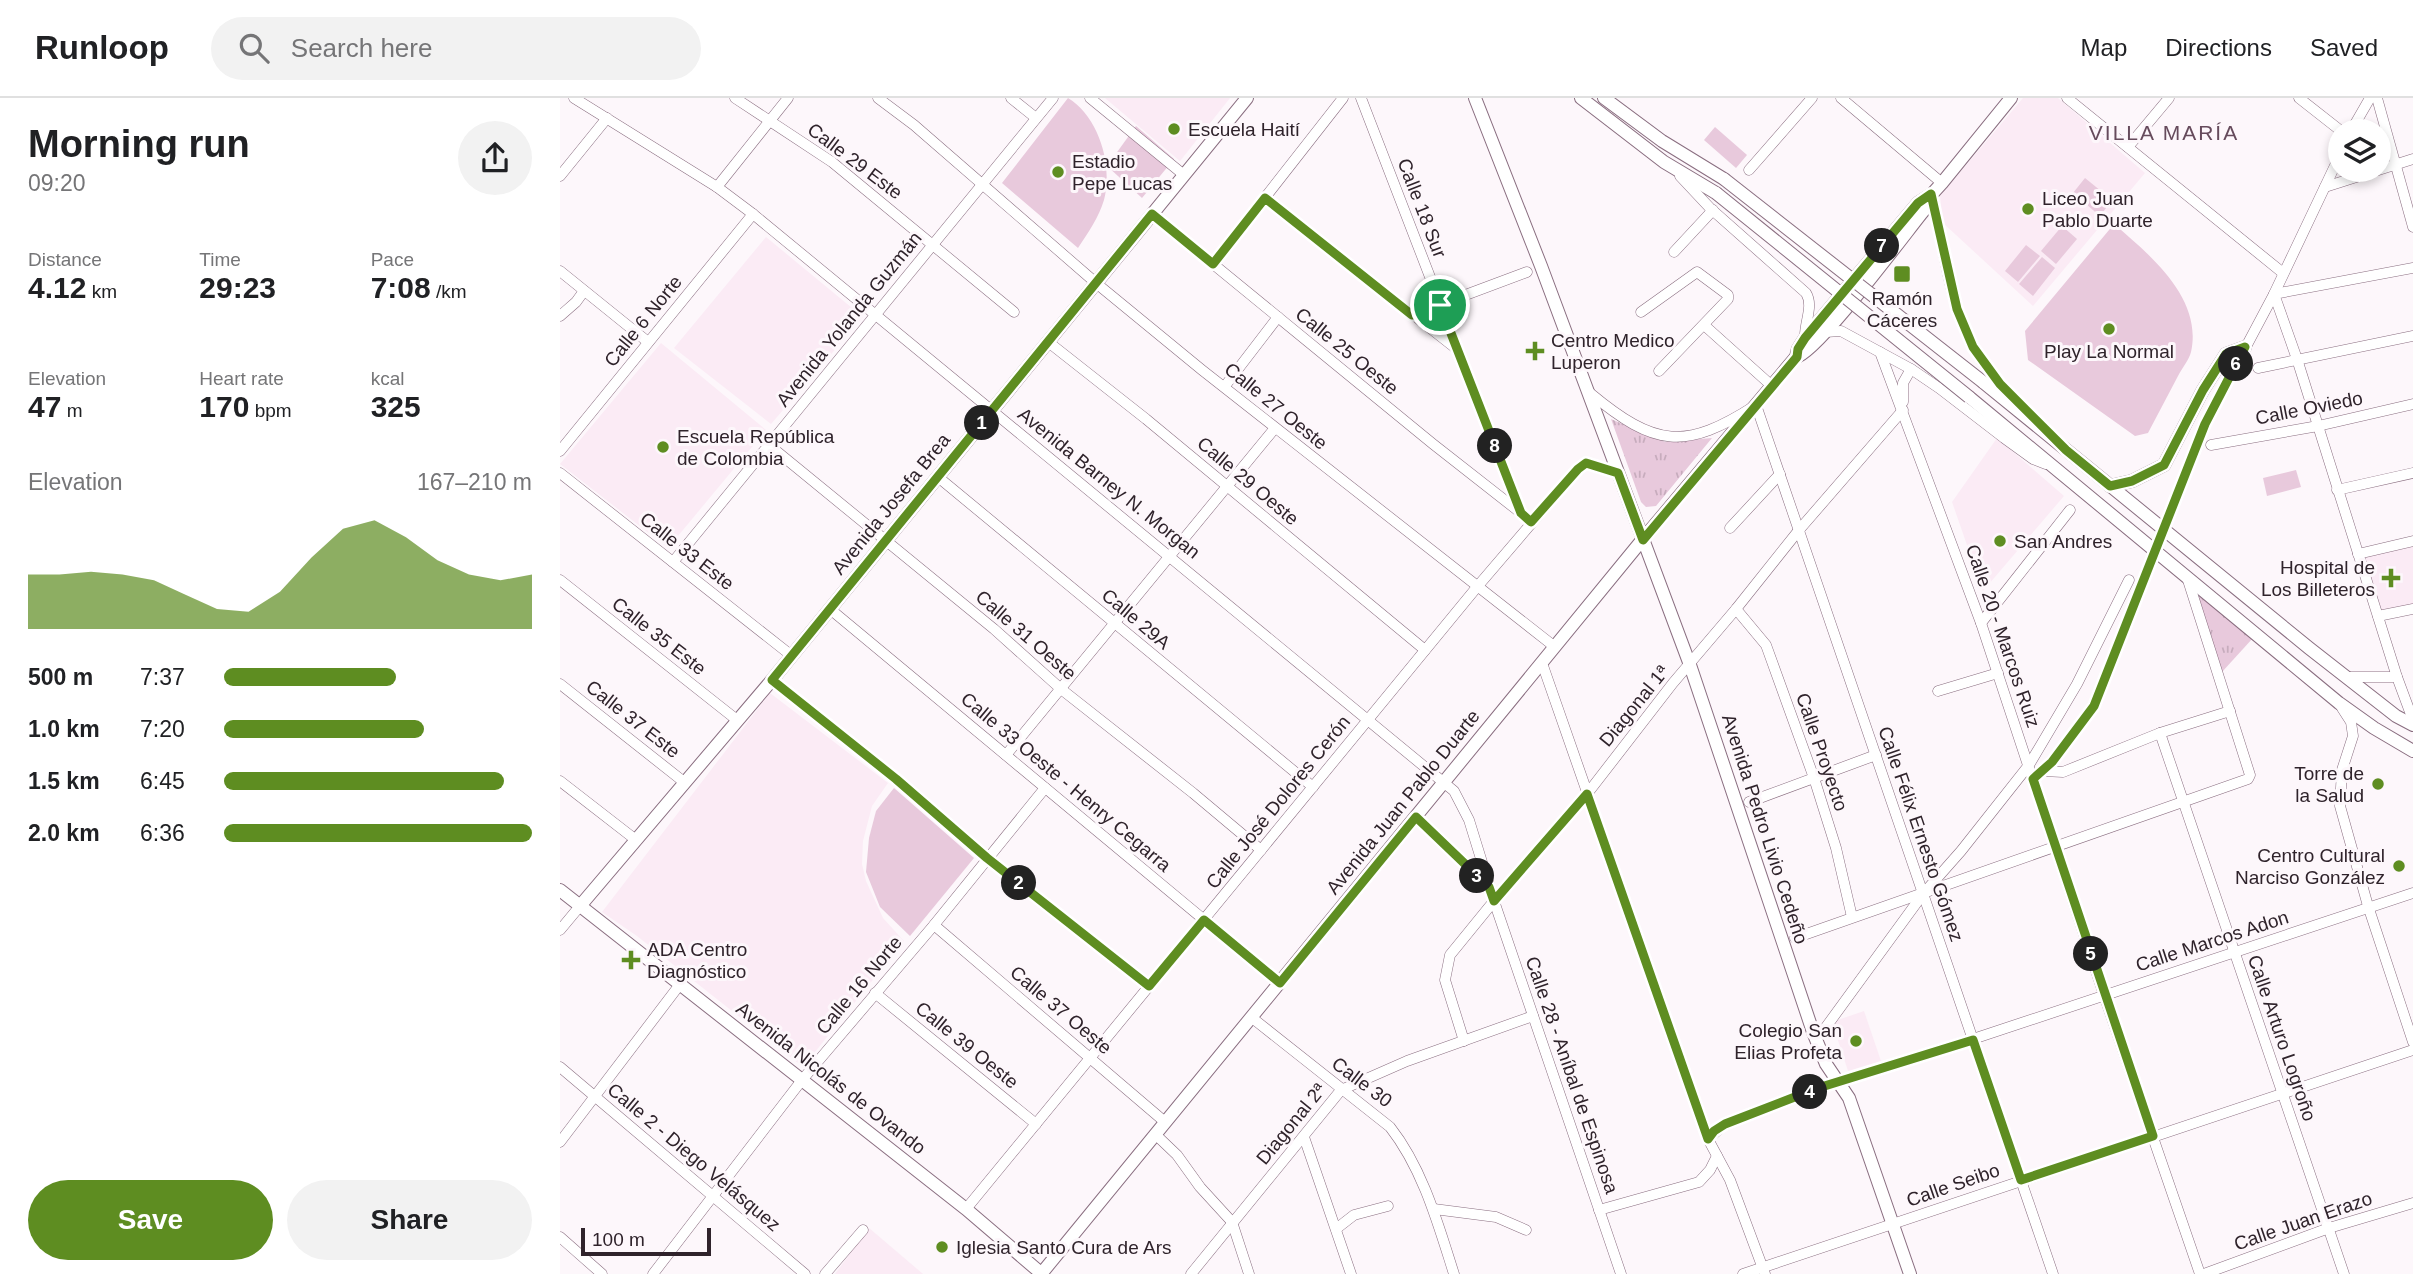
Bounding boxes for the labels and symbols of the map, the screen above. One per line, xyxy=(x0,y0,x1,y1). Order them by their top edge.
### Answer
street label: Calle 29 Este xyxy=(804,119,906,203)
place label: Escuela Haití xyxy=(1188,119,1301,140)
marker: Escuela Haití xyxy=(1166,121,1182,137)
district label: VILLA MARÍA xyxy=(2089,121,2239,144)
place label: Estadio Pepe Lucas xyxy=(1072,151,1172,194)
street label: Calle 18 Sur xyxy=(1393,155,1451,261)
marker: Estadio Pepe Lucas xyxy=(1050,164,1066,180)
place label: Liceo Juan Pablo Duarte xyxy=(2042,188,2153,231)
marker: Liceo Juan Pablo Duarte xyxy=(2020,201,2036,217)
street label: Avenida Yolanda Guzmán xyxy=(772,228,926,410)
pin: 7 xyxy=(1864,228,1900,264)
marker: Ramón Cáceres xyxy=(1892,264,1912,284)
street label: Calle 6 Norte xyxy=(600,271,686,371)
pin xyxy=(1410,275,1470,335)
place label: Ramón Cáceres xyxy=(1867,288,1937,331)
street label: Calle 25 Oeste xyxy=(1292,303,1402,399)
marker: Play La Normal xyxy=(2101,321,2117,337)
place label: Centro Medico Luperon xyxy=(1551,330,1675,373)
marker: Centro Medico Luperon xyxy=(1525,341,1545,361)
place label: Play La Normal xyxy=(2044,341,2174,362)
pin: 6 xyxy=(2218,346,2254,382)
street label: Calle 27 Oeste xyxy=(1221,358,1331,454)
street label: Calle Oviedo xyxy=(2254,387,2364,429)
street label: Avenida Barney N. Morgan xyxy=(1014,403,1204,563)
pin: 1 xyxy=(964,406,1000,440)
place label: Escuela República de Colombia xyxy=(677,426,835,469)
pin: 8 xyxy=(1478,428,1513,464)
street label: Avenida Josefa Brea xyxy=(828,429,954,579)
street label: Calle 29 Oeste xyxy=(1193,433,1303,529)
marker: Escuela República de Colombia xyxy=(655,439,671,455)
street label: Calle 33 Este xyxy=(636,508,738,594)
place label: San Andres xyxy=(2014,531,2112,552)
marker: San Andres xyxy=(1992,533,2008,549)
street label: Calle 20 - Marcos Ruiz xyxy=(1962,542,2044,730)
place label: Hospital de Los Billeteros xyxy=(2261,557,2375,600)
marker: Hospital de Los Billeteros xyxy=(2381,568,2401,588)
street label: Calle 29A xyxy=(1098,584,1175,654)
street label: Calle 31 Oeste xyxy=(972,586,1080,684)
street label: Calle 35 Este xyxy=(608,593,710,679)
street label: Diagonal 1ª xyxy=(1595,661,1674,751)
street label: Calle 37 Este xyxy=(582,676,684,762)
street label: Calle 33 Oeste - Henry Cegarra xyxy=(957,688,1175,876)
street label: Calle Proyecto xyxy=(1792,690,1852,814)
street label: Avenida Juan Pablo Duarte xyxy=(1322,706,1484,898)
street label: Calle José Dolores Cerón xyxy=(1202,711,1354,893)
street label: Avenida Pedro Livio Cedeño xyxy=(1718,711,1812,947)
street label: Calle Félix Ernesto Gómez xyxy=(1874,724,1968,944)
place label: Torre de la Salud xyxy=(2294,763,2364,806)
marker: Torre de la Salud xyxy=(2370,776,2386,792)
place label: Centro Cultural Narciso González xyxy=(2235,845,2385,888)
pin: 3 xyxy=(1460,858,1494,894)
marker: Centro Cultural Narciso González xyxy=(2391,858,2407,874)
pin: 2 xyxy=(1002,866,1036,900)
street label: Calle Marcos Adon xyxy=(2133,906,2291,976)
street label: Calle 16 Norte xyxy=(812,932,906,1038)
pin: 5 xyxy=(2074,936,2108,972)
place label: ADA Centro Diagnóstico xyxy=(647,939,747,982)
marker: ADA Centro Diagnóstico xyxy=(621,950,641,970)
street label: Calle Arturo Logroño xyxy=(2244,952,2320,1124)
street label: Calle 28 - Aníbal de Espinosa xyxy=(1521,954,1623,1197)
street label: Calle 37 Oeste xyxy=(1006,962,1116,1058)
street label: Calle 39 Oeste xyxy=(912,997,1022,1093)
street label: Avenida Nicolás de Ovando xyxy=(732,998,930,1158)
place label: Colegio San Elias Profeta xyxy=(1734,1020,1842,1063)
marker: Colegio San Elias Profeta xyxy=(1848,1033,1864,1049)
street label: Calle 30 xyxy=(1328,1053,1396,1111)
pin: 4 xyxy=(1792,1074,1828,1110)
street label: Calle 2 - Diego Velásquez xyxy=(604,1079,784,1235)
street label: Diagonal 2ª xyxy=(1252,1079,1331,1169)
street label: Calle Seibo xyxy=(1904,1159,2002,1211)
street label: Calle Juan Erazo xyxy=(2231,1188,2375,1254)
scale bar xyxy=(581,1225,710,1257)
place label: Iglesia Santo Cura de Ars xyxy=(956,1237,1171,1258)
marker: Iglesia Santo Cura de Ars xyxy=(934,1239,950,1255)

